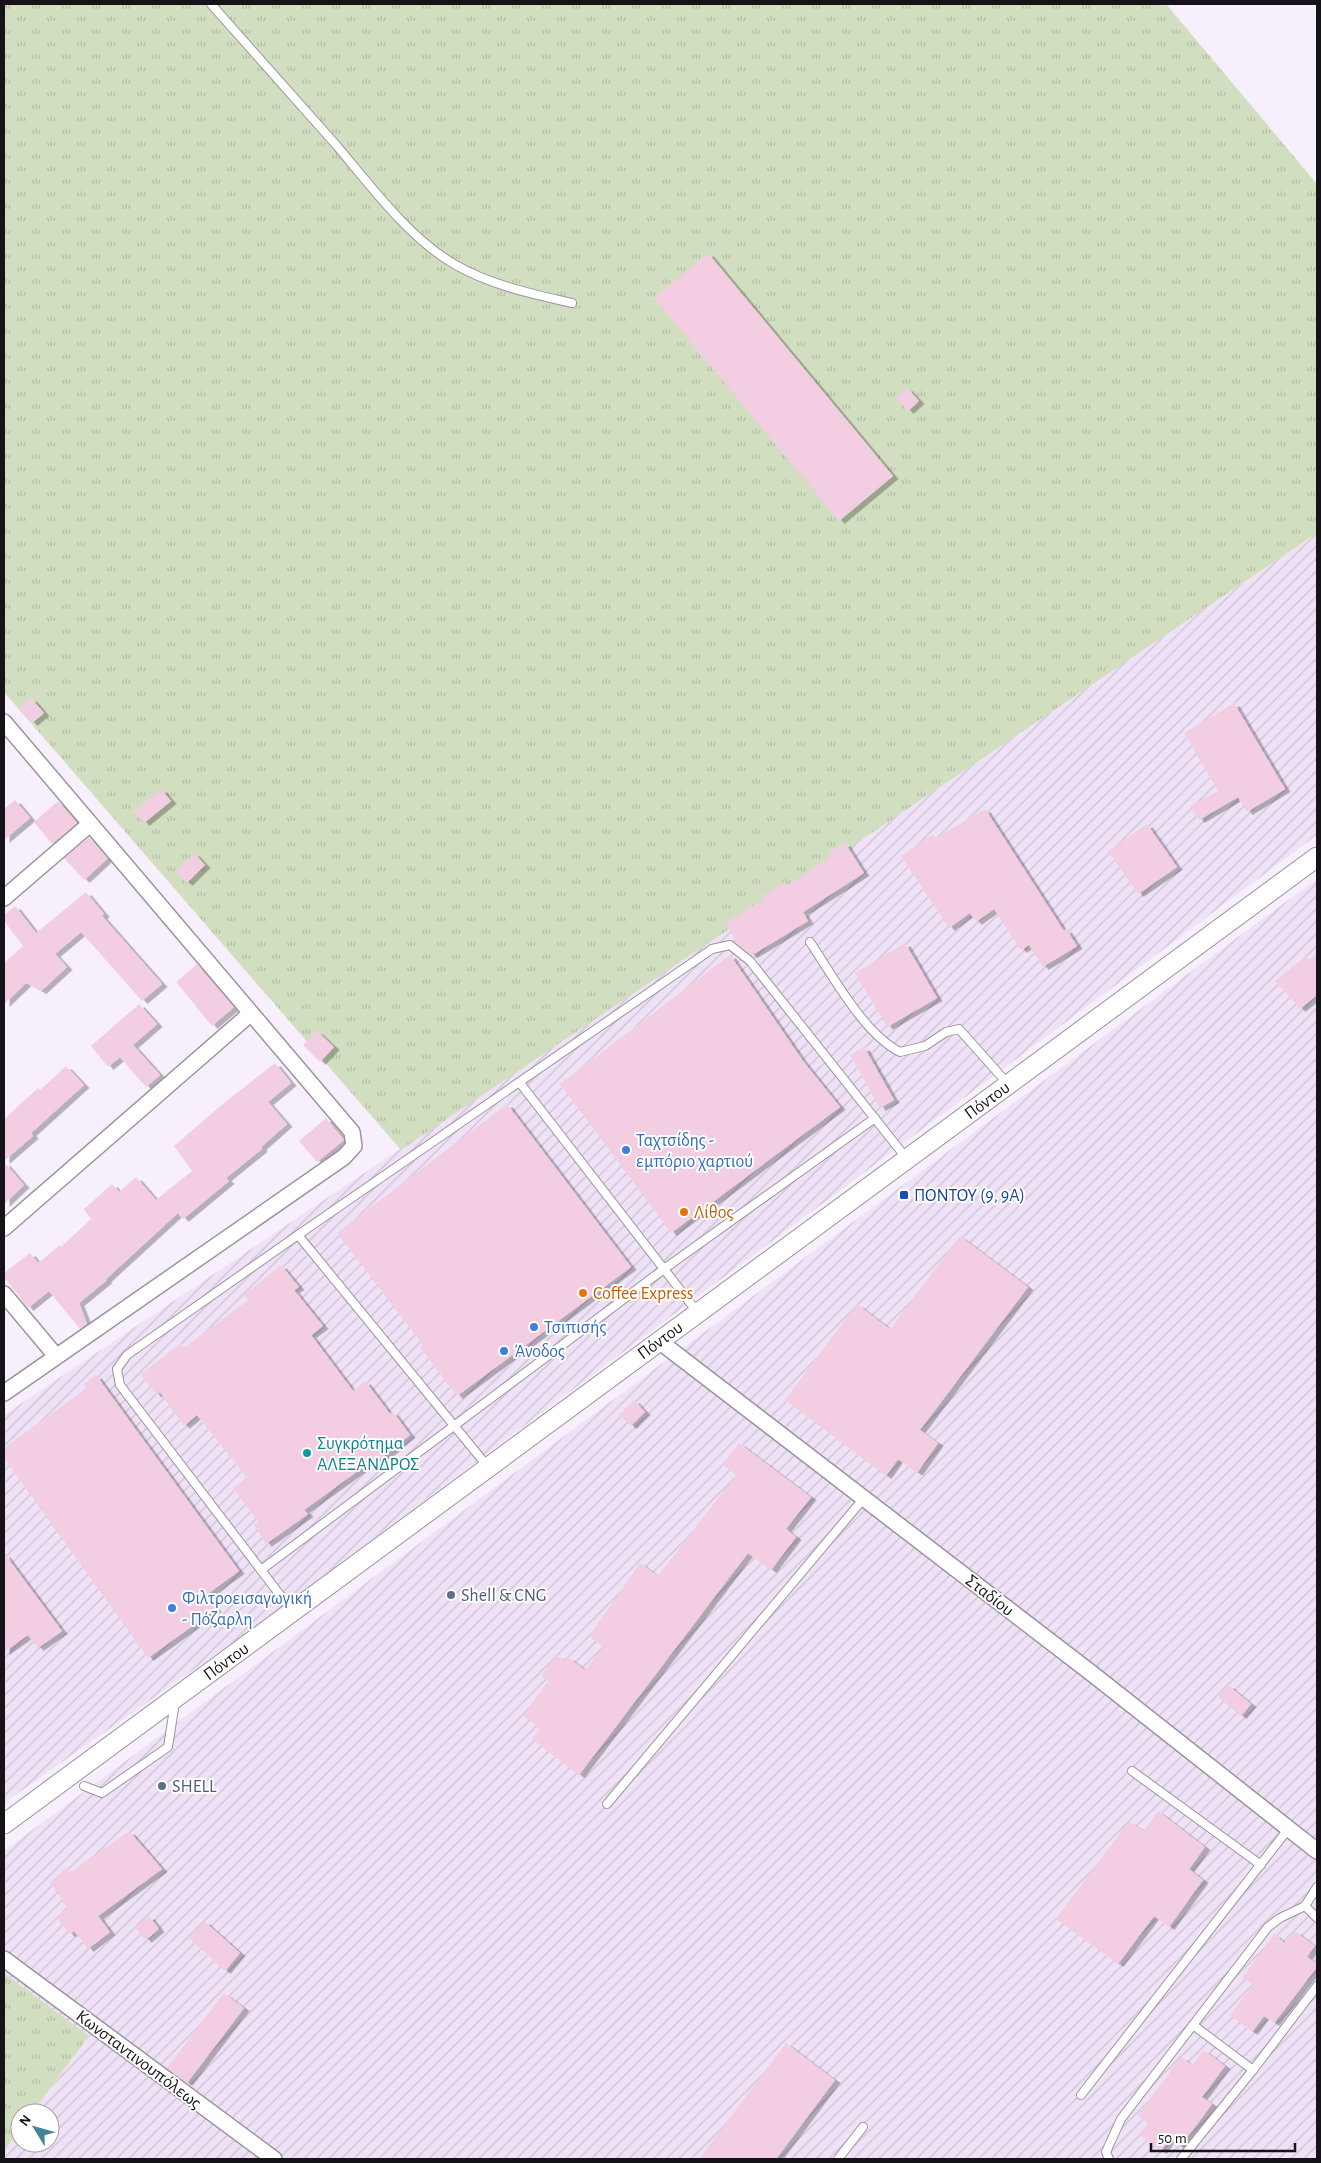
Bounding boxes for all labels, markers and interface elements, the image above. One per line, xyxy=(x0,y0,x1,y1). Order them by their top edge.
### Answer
street label: Πόντου xyxy=(962,1078,1014,1123)
place label: Ταχτσίδης - εμπόριο χαρτιού xyxy=(636,1131,753,1171)
marker: Ταχτσίδης - εμπόριο χαρτιού xyxy=(620,1144,632,1156)
place label: ΠΟΝΤΟΥ (9, 9Α) xyxy=(914,1187,1025,1205)
marker: ΠΟΝΤΟΥ (9, 9Α) xyxy=(898,1189,910,1201)
place label: Λίθος xyxy=(694,1203,733,1222)
marker: Λίθος xyxy=(678,1206,690,1218)
place label: Coffee Express xyxy=(593,1285,694,1303)
marker: Coffee Express xyxy=(577,1287,589,1299)
street label: Πόντου xyxy=(635,1318,687,1363)
place label: Τσιπισής xyxy=(544,1319,606,1337)
marker: Τσιπισής xyxy=(528,1321,540,1333)
place label: Άνοδος xyxy=(514,1343,565,1361)
marker: Άνοδος xyxy=(498,1345,510,1357)
place label: Συγκρότημα ΑΛΕΞΑΝΔΡΟΣ xyxy=(317,1435,419,1474)
marker: Συγκρότημα ΑΛΕΞΑΝΔΡΟΣ xyxy=(301,1447,313,1459)
street label: Σταδίου xyxy=(962,1571,1018,1620)
place label: Shell & CNG xyxy=(461,1587,546,1605)
marker: Shell & CNG xyxy=(445,1589,457,1601)
place label: Φιλτροεισαγωγική - Πόζαρλη xyxy=(182,1590,312,1629)
marker: Φιλτροεισαγωγική - Πόζαρλη xyxy=(166,1602,178,1614)
street label: Πόντου xyxy=(201,1639,253,1684)
place label: SHELL xyxy=(172,1778,217,1796)
marker: SHELL xyxy=(156,1780,168,1792)
street label: Κωνσταντινουπόλεως xyxy=(72,2007,204,2113)
north arrow xyxy=(10,2103,60,2153)
text: N xyxy=(17,2113,34,2129)
scale bar xyxy=(1151,2120,1295,2152)
text: 50 m xyxy=(1158,2131,1187,2146)

